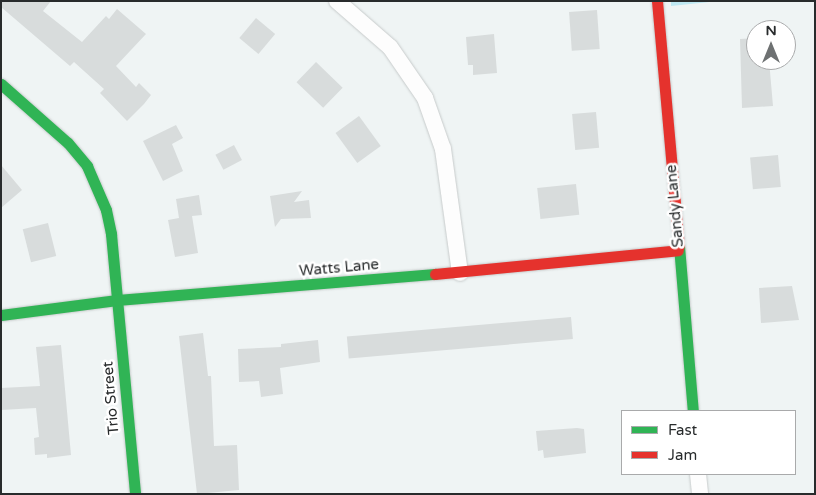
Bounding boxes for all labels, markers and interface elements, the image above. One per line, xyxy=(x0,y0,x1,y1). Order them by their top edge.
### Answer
north arrow xyxy=(746,20,796,70)
text: N xyxy=(765,22,777,39)
street label: Sandy Lane xyxy=(662,164,688,248)
street label: Watts Lane xyxy=(298,256,380,280)
street label: Trio Street xyxy=(99,361,123,435)
legend xyxy=(621,410,796,475)
text: Fast xyxy=(668,421,697,439)
text: Jam xyxy=(668,446,697,464)

